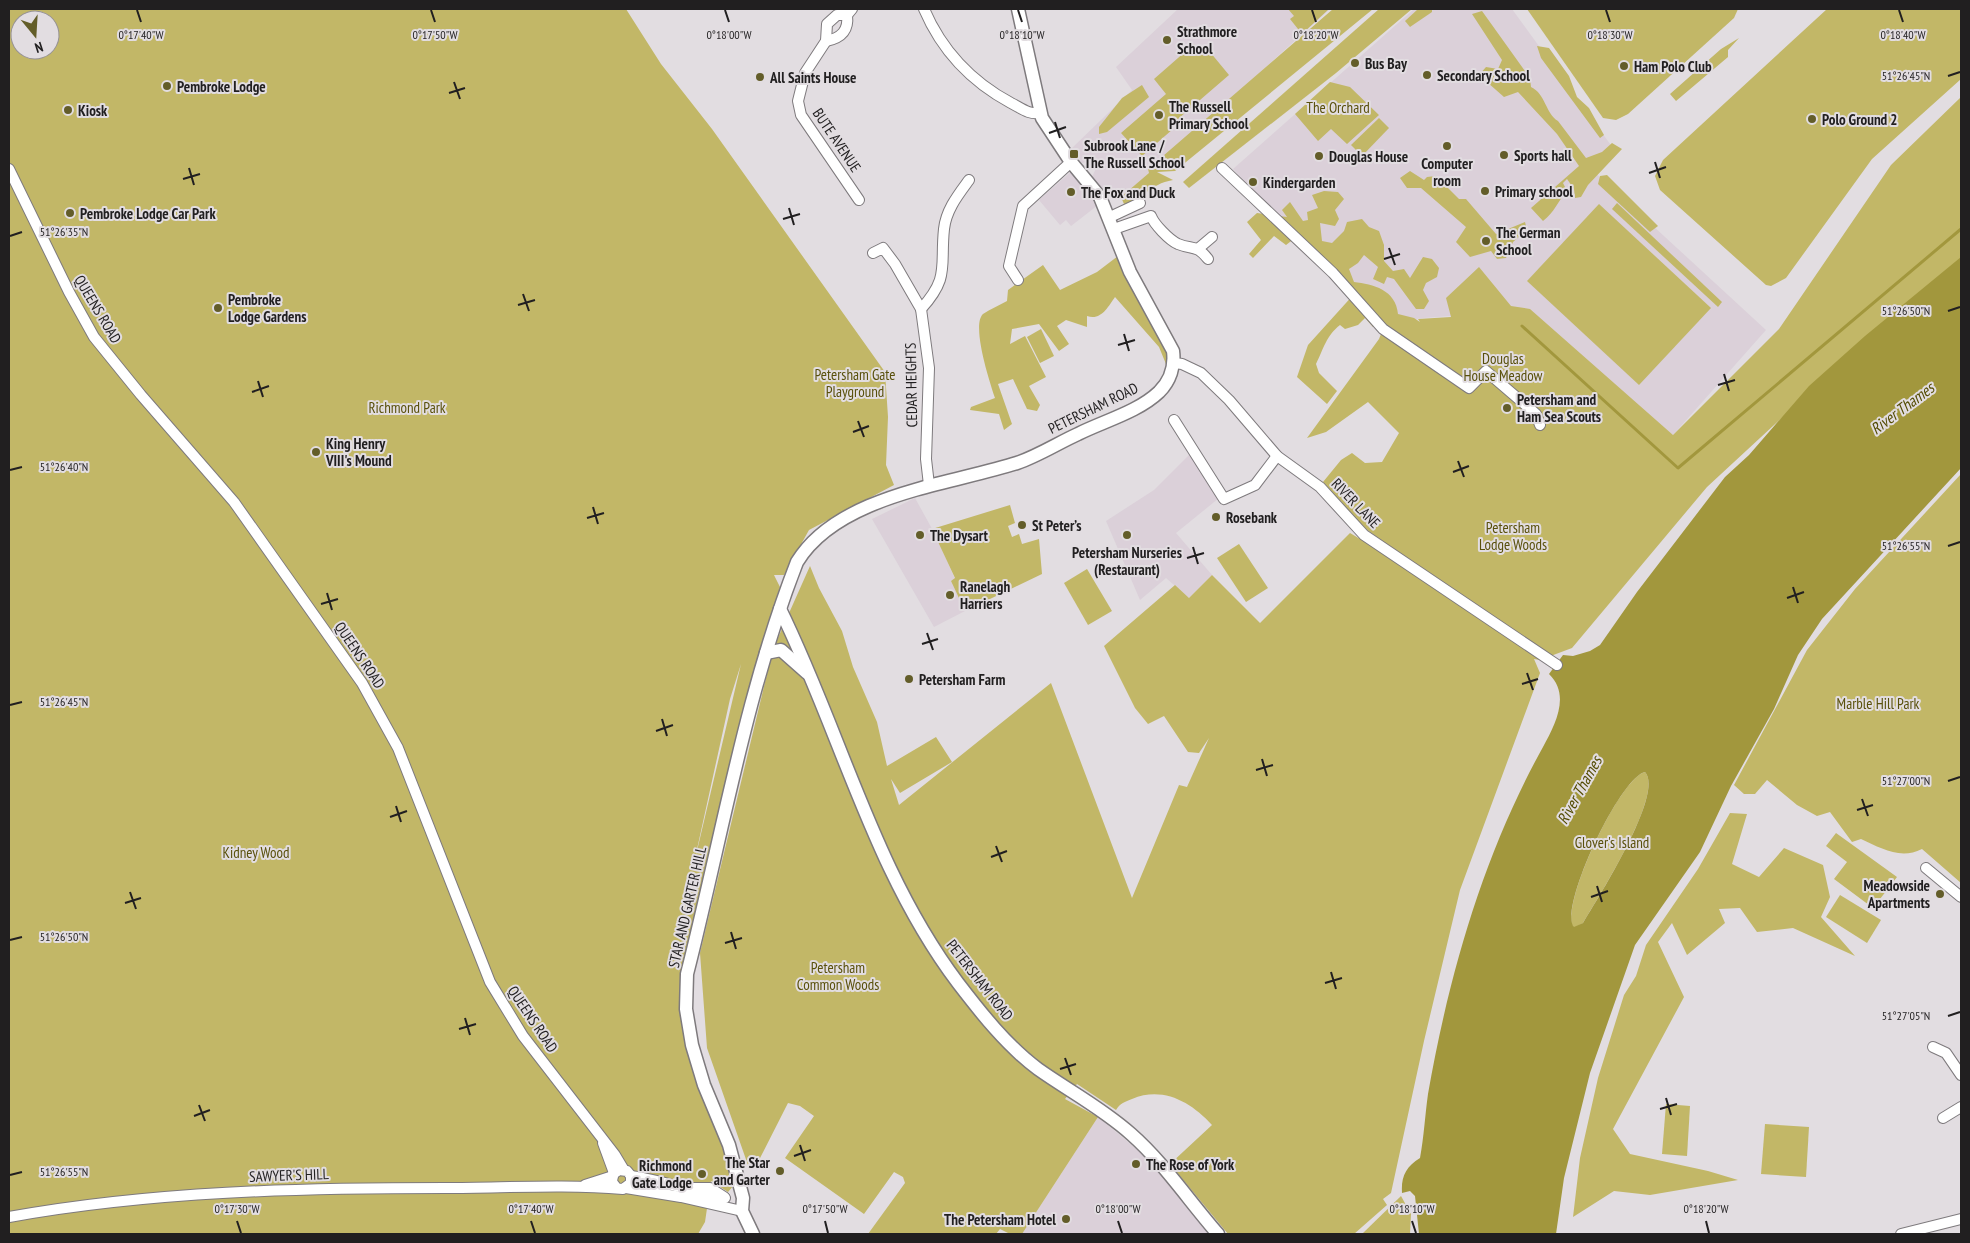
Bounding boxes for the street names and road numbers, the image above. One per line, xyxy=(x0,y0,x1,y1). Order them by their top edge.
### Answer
street label: BUTE AVENUE xyxy=(809,104,865,176)
street label: QUEENS ROAD xyxy=(70,271,126,347)
street label: CEDAR HEIGHTS xyxy=(901,342,921,428)
street label: PETERSHAM ROAD xyxy=(1045,378,1141,438)
street label: RIVER LANE xyxy=(1328,474,1384,532)
street label: QUEENS ROAD xyxy=(331,618,389,692)
street label: STAR AND GARTER HILL xyxy=(664,844,710,970)
street label: PETERSHAM ROAD xyxy=(942,936,1018,1024)
street label: QUEENS ROAD xyxy=(504,982,562,1056)
street label: SAWYER'S HILL xyxy=(249,1164,330,1186)

